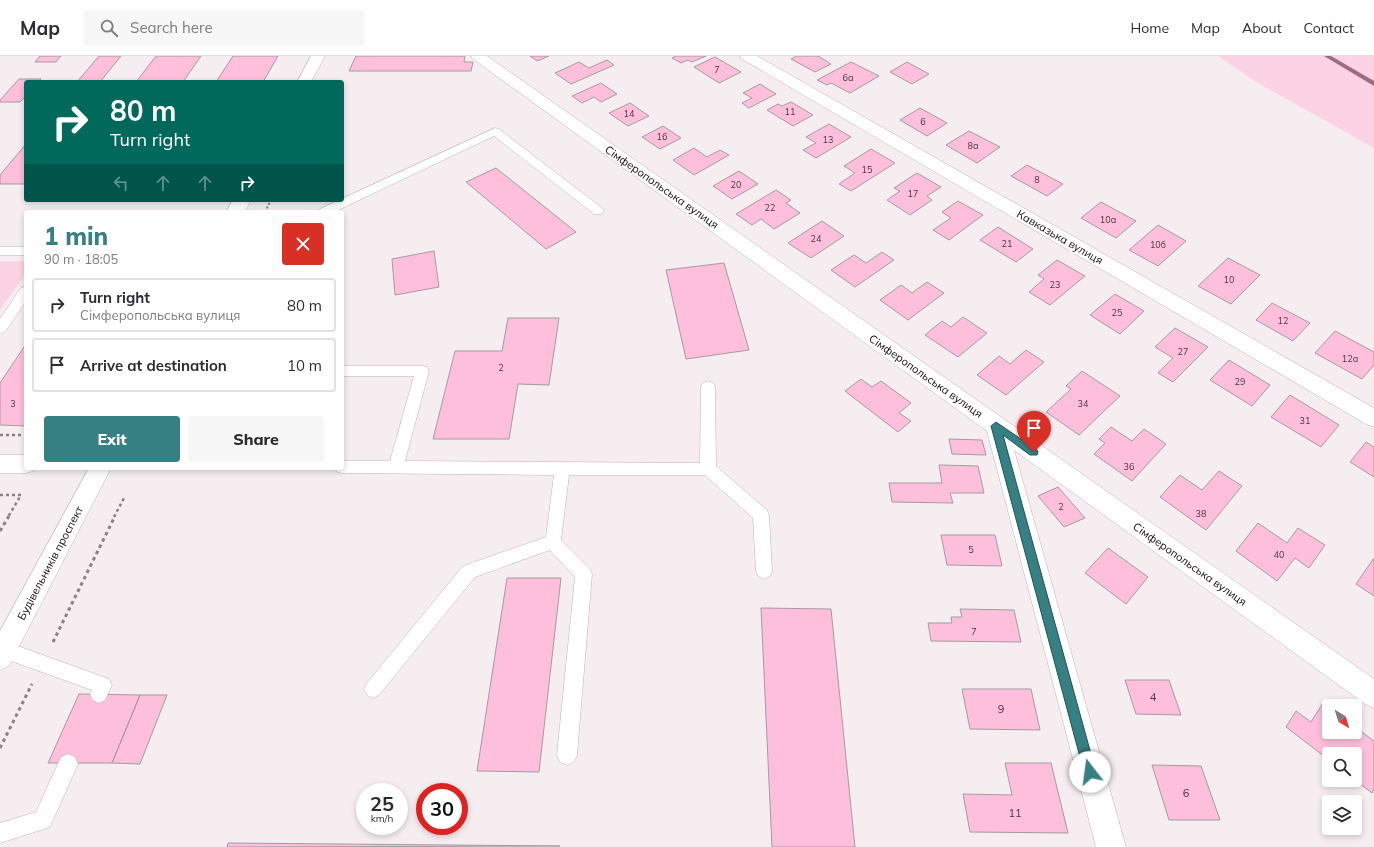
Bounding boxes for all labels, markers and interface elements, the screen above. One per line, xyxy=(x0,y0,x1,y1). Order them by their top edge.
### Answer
search box xyxy=(84,10,364,46)
text: Map xyxy=(20,16,60,40)
icon: search xyxy=(98,17,120,39)
text: Search here xyxy=(130,18,213,37)
text: Home xyxy=(1130,19,1169,37)
text: Map xyxy=(1191,19,1220,37)
text: About xyxy=(1242,19,1282,37)
text: Contact xyxy=(1304,19,1354,37)
house number: 7 xyxy=(714,64,720,75)
house number: 6а xyxy=(843,72,853,83)
text: 80 m xyxy=(110,93,176,128)
icon: right xyxy=(44,96,96,148)
house number: 11 xyxy=(785,106,795,117)
house number: 14 xyxy=(624,108,635,119)
house number: 6 xyxy=(920,116,926,127)
text: Turn right xyxy=(110,128,190,151)
house number: 16 xyxy=(657,131,667,142)
house number: 13 xyxy=(823,134,833,145)
house number: 8а xyxy=(968,140,978,151)
street label: Сімферопольська вулиця xyxy=(602,142,722,232)
house number: 15 xyxy=(862,164,873,175)
icon: left xyxy=(110,172,132,194)
icon: ahead xyxy=(152,172,174,194)
icon: ahead xyxy=(194,172,216,194)
icon: right xyxy=(236,172,258,194)
house number: 8 xyxy=(1034,174,1040,185)
house number: 20 xyxy=(731,179,741,190)
house number: 17 xyxy=(908,188,918,199)
house number: 22 xyxy=(765,202,775,213)
street label: Кавказька вулиця xyxy=(1014,207,1106,267)
house number: 10а xyxy=(1100,214,1116,225)
text: 1 min xyxy=(44,221,108,251)
button: close xyxy=(282,223,324,265)
house number: 24 xyxy=(811,233,822,244)
house number: 21 xyxy=(1002,238,1012,249)
house number: 10б xyxy=(1150,239,1166,250)
text: 90 m · 18:05 xyxy=(44,251,118,267)
house number: 10 xyxy=(1224,274,1234,285)
house number: 23 xyxy=(1050,279,1060,290)
text: Turn right xyxy=(80,288,150,307)
icon: right xyxy=(46,294,68,316)
text: 80 m xyxy=(287,296,322,315)
text: Сімферопольська вулиця xyxy=(80,307,240,323)
house number: 25 xyxy=(1112,307,1123,318)
house number: 12 xyxy=(1278,315,1288,326)
street label: Сімферопольська вулиця xyxy=(866,331,986,421)
house number: 27 xyxy=(1178,346,1188,357)
house number: 12а xyxy=(1342,353,1358,364)
icon: arrive xyxy=(46,354,68,376)
text: Arrive at destination xyxy=(80,356,227,375)
text: 10 m xyxy=(287,356,322,375)
house number: 2 xyxy=(498,362,504,373)
house number: 29 xyxy=(1235,376,1245,387)
house number: 3 xyxy=(10,398,16,409)
house number: 34 xyxy=(1078,398,1089,409)
pin xyxy=(1017,411,1051,452)
house number: 31 xyxy=(1300,415,1310,426)
button: Exit xyxy=(44,416,180,462)
button: Share xyxy=(188,416,324,462)
icon: arrive xyxy=(1023,417,1045,439)
house number: 36 xyxy=(1124,461,1134,472)
house number: 2 xyxy=(1058,501,1064,512)
street label: Будівельників проспект xyxy=(14,504,86,622)
house number: 38 xyxy=(1196,508,1206,519)
street label: Сімферопольська вулиця xyxy=(1130,519,1250,609)
house number: 5 xyxy=(968,544,974,555)
house number: 40 xyxy=(1274,549,1284,560)
house number: 7 xyxy=(971,626,977,637)
house number: 4 xyxy=(1150,690,1157,704)
north arrow xyxy=(1322,699,1362,739)
map controls xyxy=(1322,699,1362,835)
house number: 9 xyxy=(998,702,1004,716)
button: search xyxy=(1322,747,1362,787)
position arrow xyxy=(1069,751,1111,793)
speed limit sign: 30 xyxy=(416,783,468,835)
house number: 6 xyxy=(1183,786,1190,800)
text: 25 xyxy=(370,791,394,816)
button: layers xyxy=(1322,795,1362,835)
house number: 11 xyxy=(1008,806,1022,820)
text: km/h xyxy=(371,812,393,825)

